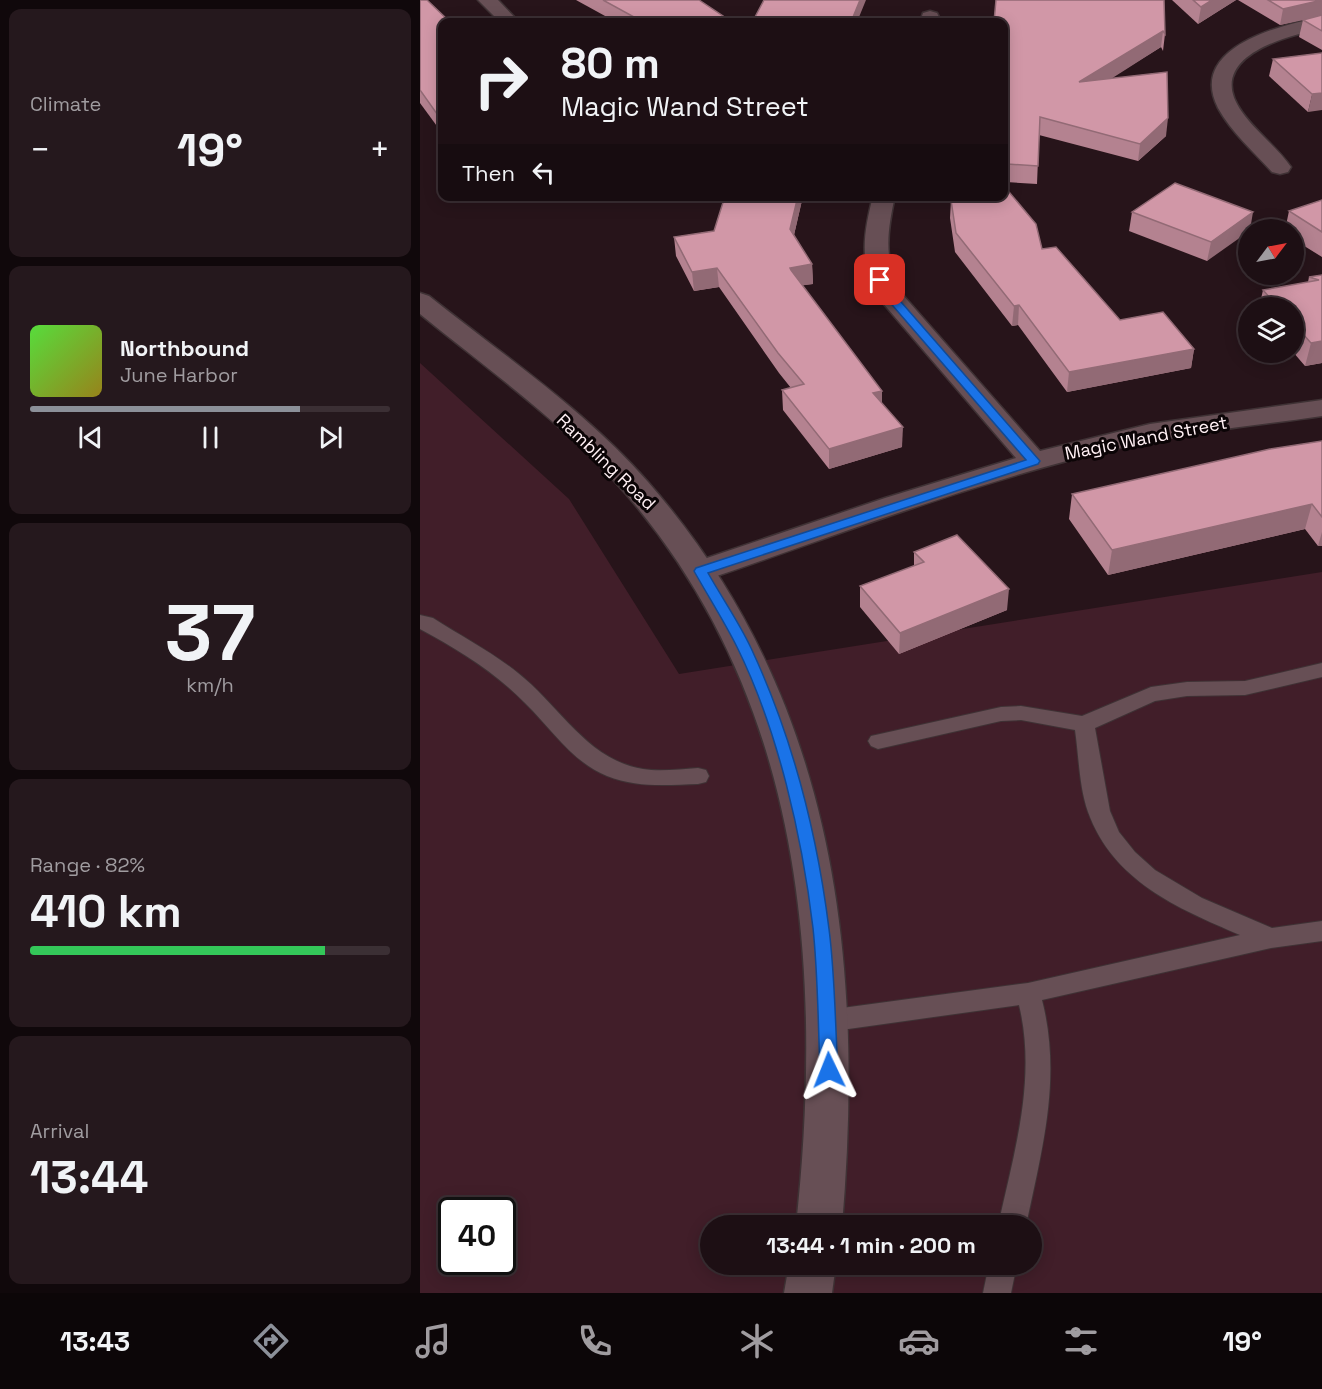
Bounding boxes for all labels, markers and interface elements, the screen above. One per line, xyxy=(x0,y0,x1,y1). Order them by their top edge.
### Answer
text: 80 m xyxy=(561,37,660,90)
icon: right xyxy=(462,42,540,120)
text: Magic Wand Street xyxy=(561,89,809,124)
text: Climate xyxy=(30,91,101,117)
text: 19° xyxy=(177,122,243,179)
text: − xyxy=(30,129,50,171)
text: + xyxy=(370,129,390,171)
icon: left xyxy=(527,156,560,189)
text: Then xyxy=(462,159,515,187)
north arrow xyxy=(1238,219,1304,285)
map controls xyxy=(1238,219,1304,363)
pin xyxy=(854,254,905,305)
icon: arrive xyxy=(863,263,896,296)
button: layers xyxy=(1238,297,1304,363)
text: Northbound xyxy=(120,334,249,362)
text: June Harbor xyxy=(120,362,238,388)
street label: Rambling Road xyxy=(552,409,661,515)
street label: Magic Wand Street xyxy=(1063,410,1229,465)
icon: previous xyxy=(74,421,107,454)
icon: pause xyxy=(194,421,227,454)
icon: next xyxy=(314,421,347,454)
text: 37 xyxy=(165,583,255,683)
text: km/h xyxy=(186,672,234,698)
text: Range · 82% xyxy=(30,852,145,878)
text: 410 km xyxy=(30,883,182,940)
position arrow xyxy=(797,1038,861,1102)
text: Arrival xyxy=(30,1118,89,1144)
text: 13:44 xyxy=(30,1149,148,1206)
speed limit sign: 40 xyxy=(438,1197,516,1275)
text: 13:44 · 1 min · 200 m xyxy=(766,1231,976,1259)
icon: directions xyxy=(250,1320,292,1362)
icon: music xyxy=(412,1320,454,1362)
icon: phone xyxy=(574,1320,616,1362)
icon: climate xyxy=(736,1320,778,1362)
icon: car xyxy=(898,1320,940,1362)
icon: filters xyxy=(1060,1320,1102,1362)
text: 13:43 xyxy=(60,1324,130,1359)
text: 19° xyxy=(1222,1324,1262,1359)

